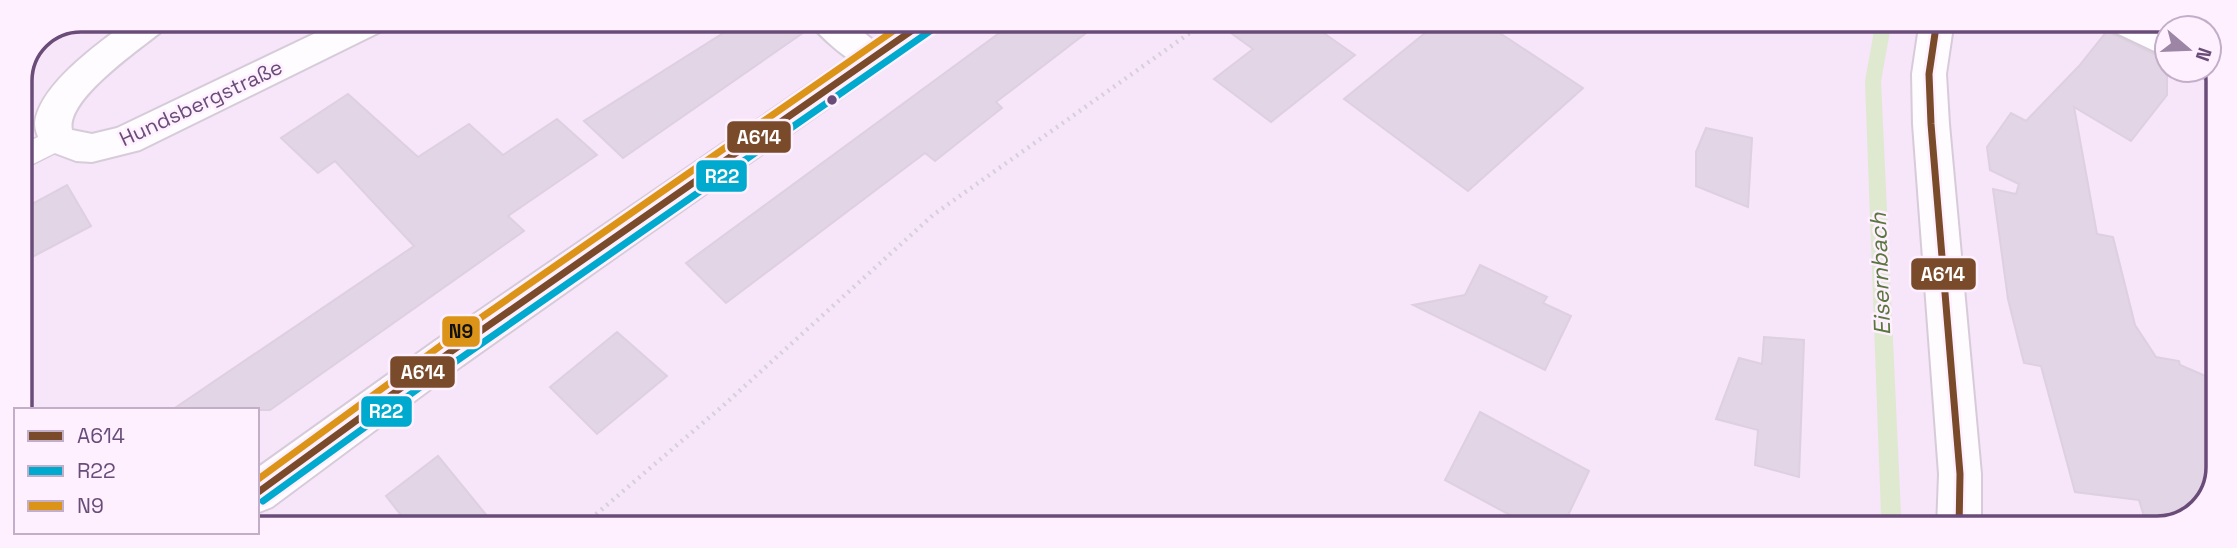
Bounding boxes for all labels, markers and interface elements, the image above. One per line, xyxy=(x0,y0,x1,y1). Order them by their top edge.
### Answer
north arrow xyxy=(2153,14,2223,84)
text: N xyxy=(2190,44,2217,64)
street label: Hundsbergstraße xyxy=(115,53,287,152)
unlabelled marker xyxy=(825,93,839,107)
line badge: A614 xyxy=(726,120,792,154)
text: A614 xyxy=(737,125,781,150)
line badge: R22 xyxy=(695,159,748,193)
text: R22 xyxy=(705,164,739,189)
water label: Eisernbach xyxy=(1863,211,1897,336)
line badge: A614 xyxy=(1910,257,1977,291)
text: A614 xyxy=(1921,262,1965,287)
line badge: N9 xyxy=(441,315,481,348)
text: N9 xyxy=(449,319,473,344)
line badge: A614 xyxy=(389,355,456,389)
text: A614 xyxy=(401,360,445,385)
line badge: R22 xyxy=(360,395,413,428)
text: R22 xyxy=(369,399,403,424)
legend xyxy=(14,408,259,534)
text: A614 xyxy=(77,422,125,449)
text: R22 xyxy=(77,457,116,484)
text: N9 xyxy=(77,492,104,519)

